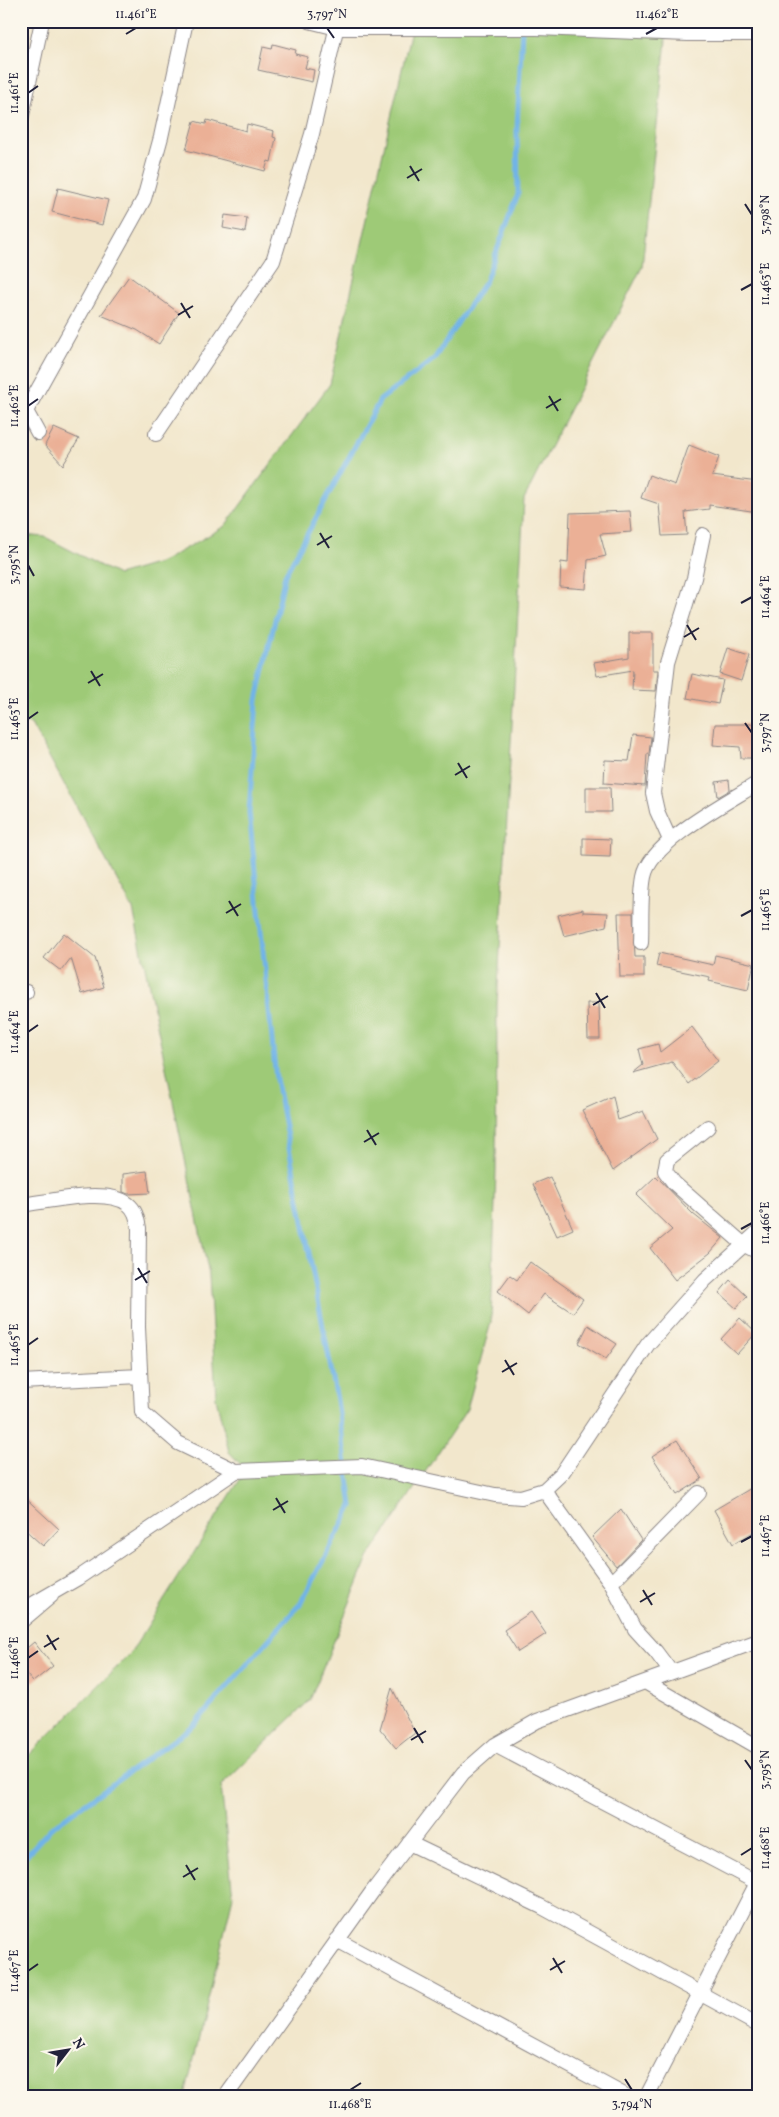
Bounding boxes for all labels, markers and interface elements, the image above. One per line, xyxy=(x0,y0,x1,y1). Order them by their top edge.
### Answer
text: 11.461°E xyxy=(115,7,157,23)
text: 3.797°N xyxy=(307,7,347,23)
text: 11.462°E xyxy=(635,7,679,23)
text: 11.461°E xyxy=(7,72,23,114)
text: 3.798°N xyxy=(758,195,774,235)
text: 11.463°E xyxy=(758,263,774,305)
text: 11.462°E xyxy=(7,384,23,428)
text: 3.795°N xyxy=(7,545,23,585)
text: 11.464°E xyxy=(758,575,774,619)
text: 11.463°E xyxy=(7,698,23,740)
text: 3.797°N xyxy=(758,713,774,753)
text: 11.465°E xyxy=(758,889,774,931)
text: 11.464°E xyxy=(7,1010,23,1054)
text: 11.466°E xyxy=(758,1201,774,1245)
text: 11.465°E xyxy=(7,1324,23,1366)
text: 11.467°E xyxy=(758,1515,774,1557)
text: 11.466°E xyxy=(7,1636,23,1680)
text: 3.795°N xyxy=(758,1750,774,1790)
text: 11.468°E xyxy=(758,1826,774,1870)
text: 11.467°E xyxy=(7,1950,23,1992)
north arrow xyxy=(42,2024,92,2074)
text: N xyxy=(67,2035,89,2053)
text: 11.468°E xyxy=(328,2097,372,2113)
text: 3.794°N xyxy=(612,2097,652,2113)

